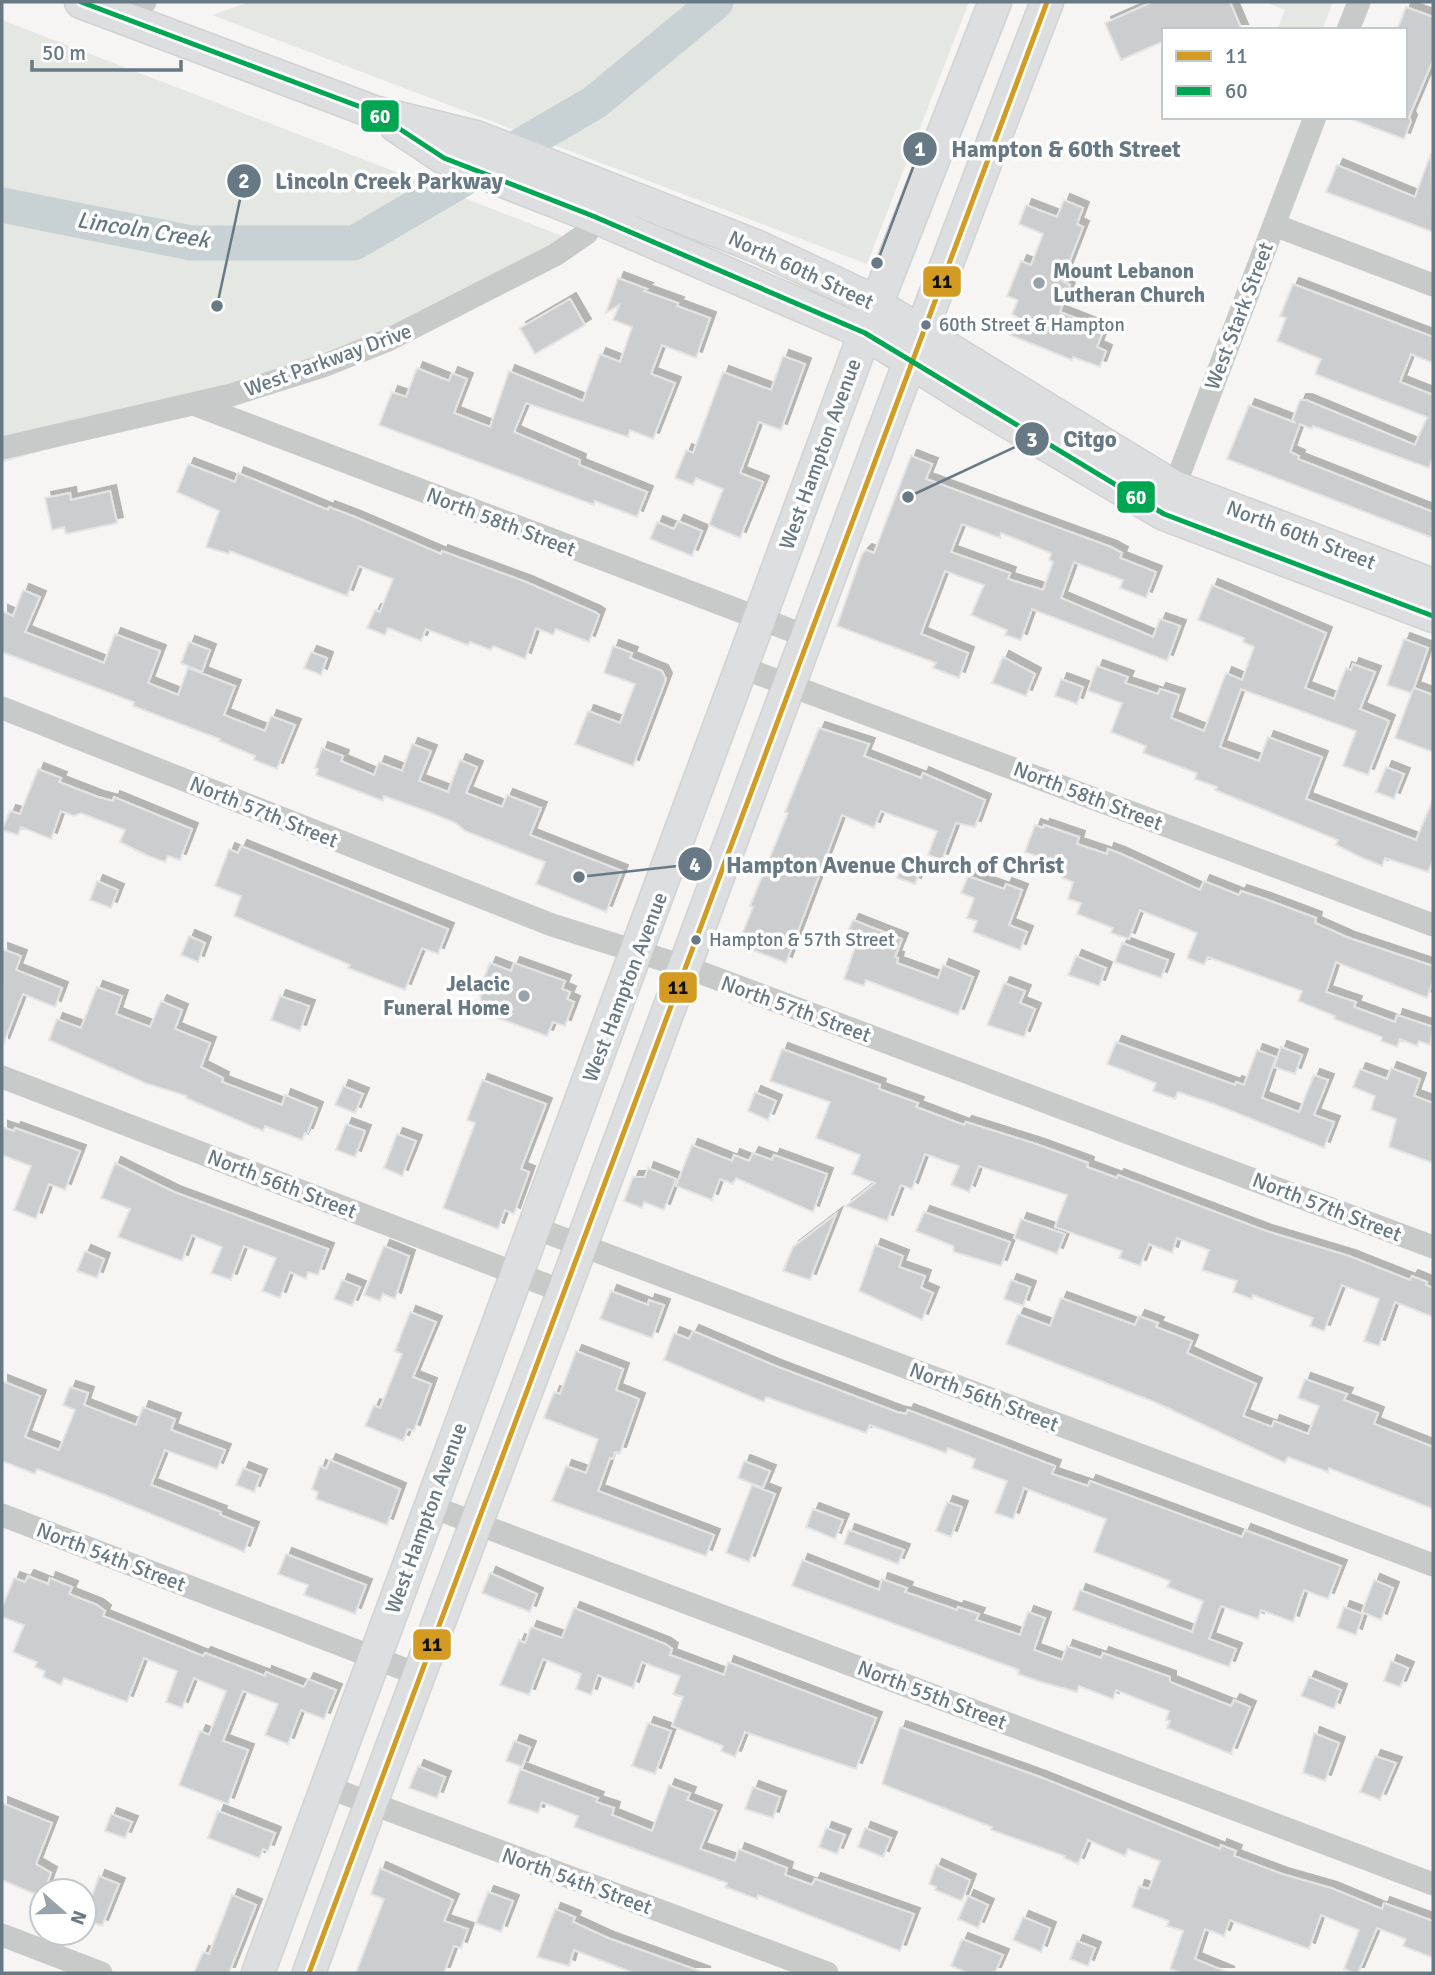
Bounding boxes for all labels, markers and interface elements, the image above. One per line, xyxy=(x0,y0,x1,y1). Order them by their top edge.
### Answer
scale bar xyxy=(32,28,180,72)
legend xyxy=(1162,28,1407,119)
text: 50 m xyxy=(42,40,86,66)
text: 11 xyxy=(1225,43,1248,69)
text: 60 xyxy=(1225,78,1248,104)
line badge: 60 xyxy=(360,99,400,133)
text: 60 xyxy=(370,105,390,129)
callout: Hampton & 60th Street xyxy=(902,127,1195,171)
text: Hampton & 60th Street xyxy=(951,135,1181,164)
text: 1 xyxy=(914,136,926,162)
callout: Lincoln Creek Parkway xyxy=(226,159,517,203)
text: Lincoln Creek Parkway xyxy=(275,167,503,196)
text: 2 xyxy=(238,168,250,194)
water label: Lincoln Creek xyxy=(75,205,214,255)
street label: North 60th Street xyxy=(724,225,878,315)
street label: West Stark Street xyxy=(1199,239,1279,393)
place label: Mount Lebanon Lutheran Church xyxy=(1053,258,1205,308)
line badge: 11 xyxy=(922,265,962,298)
text: 11 xyxy=(932,270,952,294)
marker: Mount Lebanon Lutheran Church xyxy=(1031,275,1047,291)
place label: 60th Street & Hampton xyxy=(939,313,1125,337)
street label: West Parkway Drive xyxy=(241,318,415,402)
marker: 60th Street & Hampton xyxy=(919,318,933,332)
street label: West Hampton Avenue xyxy=(773,355,867,553)
callout: Citgo xyxy=(1014,417,1131,461)
text: Citgo xyxy=(1063,425,1117,454)
text: 3 xyxy=(1026,427,1038,453)
line badge: 60 xyxy=(1116,480,1156,514)
street label: North 58th Street xyxy=(423,482,579,562)
text: 60 xyxy=(1126,486,1146,510)
street label: North 60th Street xyxy=(1223,495,1379,575)
street label: North 58th Street xyxy=(1010,756,1166,836)
street label: North 57th Street xyxy=(186,770,342,854)
callout: Hampton Avenue Church of Christ xyxy=(677,842,1078,886)
text: Hampton Avenue Church of Christ xyxy=(726,851,1065,880)
text: 4 xyxy=(689,852,701,878)
street label: West Hampton Avenue xyxy=(577,888,673,1086)
place label: Hampton & 57th Street xyxy=(709,928,895,952)
marker: Hampton & 57th Street xyxy=(689,933,703,947)
street label: North 57th Street xyxy=(718,970,874,1048)
place label: Jelacic Funeral Home xyxy=(383,971,510,1021)
line badge: 11 xyxy=(658,971,698,1004)
text: 11 xyxy=(668,976,688,1000)
marker: Jelacic Funeral Home xyxy=(516,988,532,1004)
street label: North 56th Street xyxy=(204,1144,360,1224)
street label: North 57th Street xyxy=(1249,1167,1405,1247)
street label: North 56th Street xyxy=(906,1357,1062,1437)
street label: West Hampton Avenue xyxy=(379,1419,473,1617)
street label: North 54th Street xyxy=(33,1517,189,1597)
line badge: 11 xyxy=(412,1628,452,1661)
text: 11 xyxy=(422,1633,442,1657)
street label: North 55th Street xyxy=(854,1655,1010,1735)
street label: North 54th Street xyxy=(499,1842,655,1920)
north arrow xyxy=(28,1877,98,1947)
text: N xyxy=(64,1907,92,1928)

